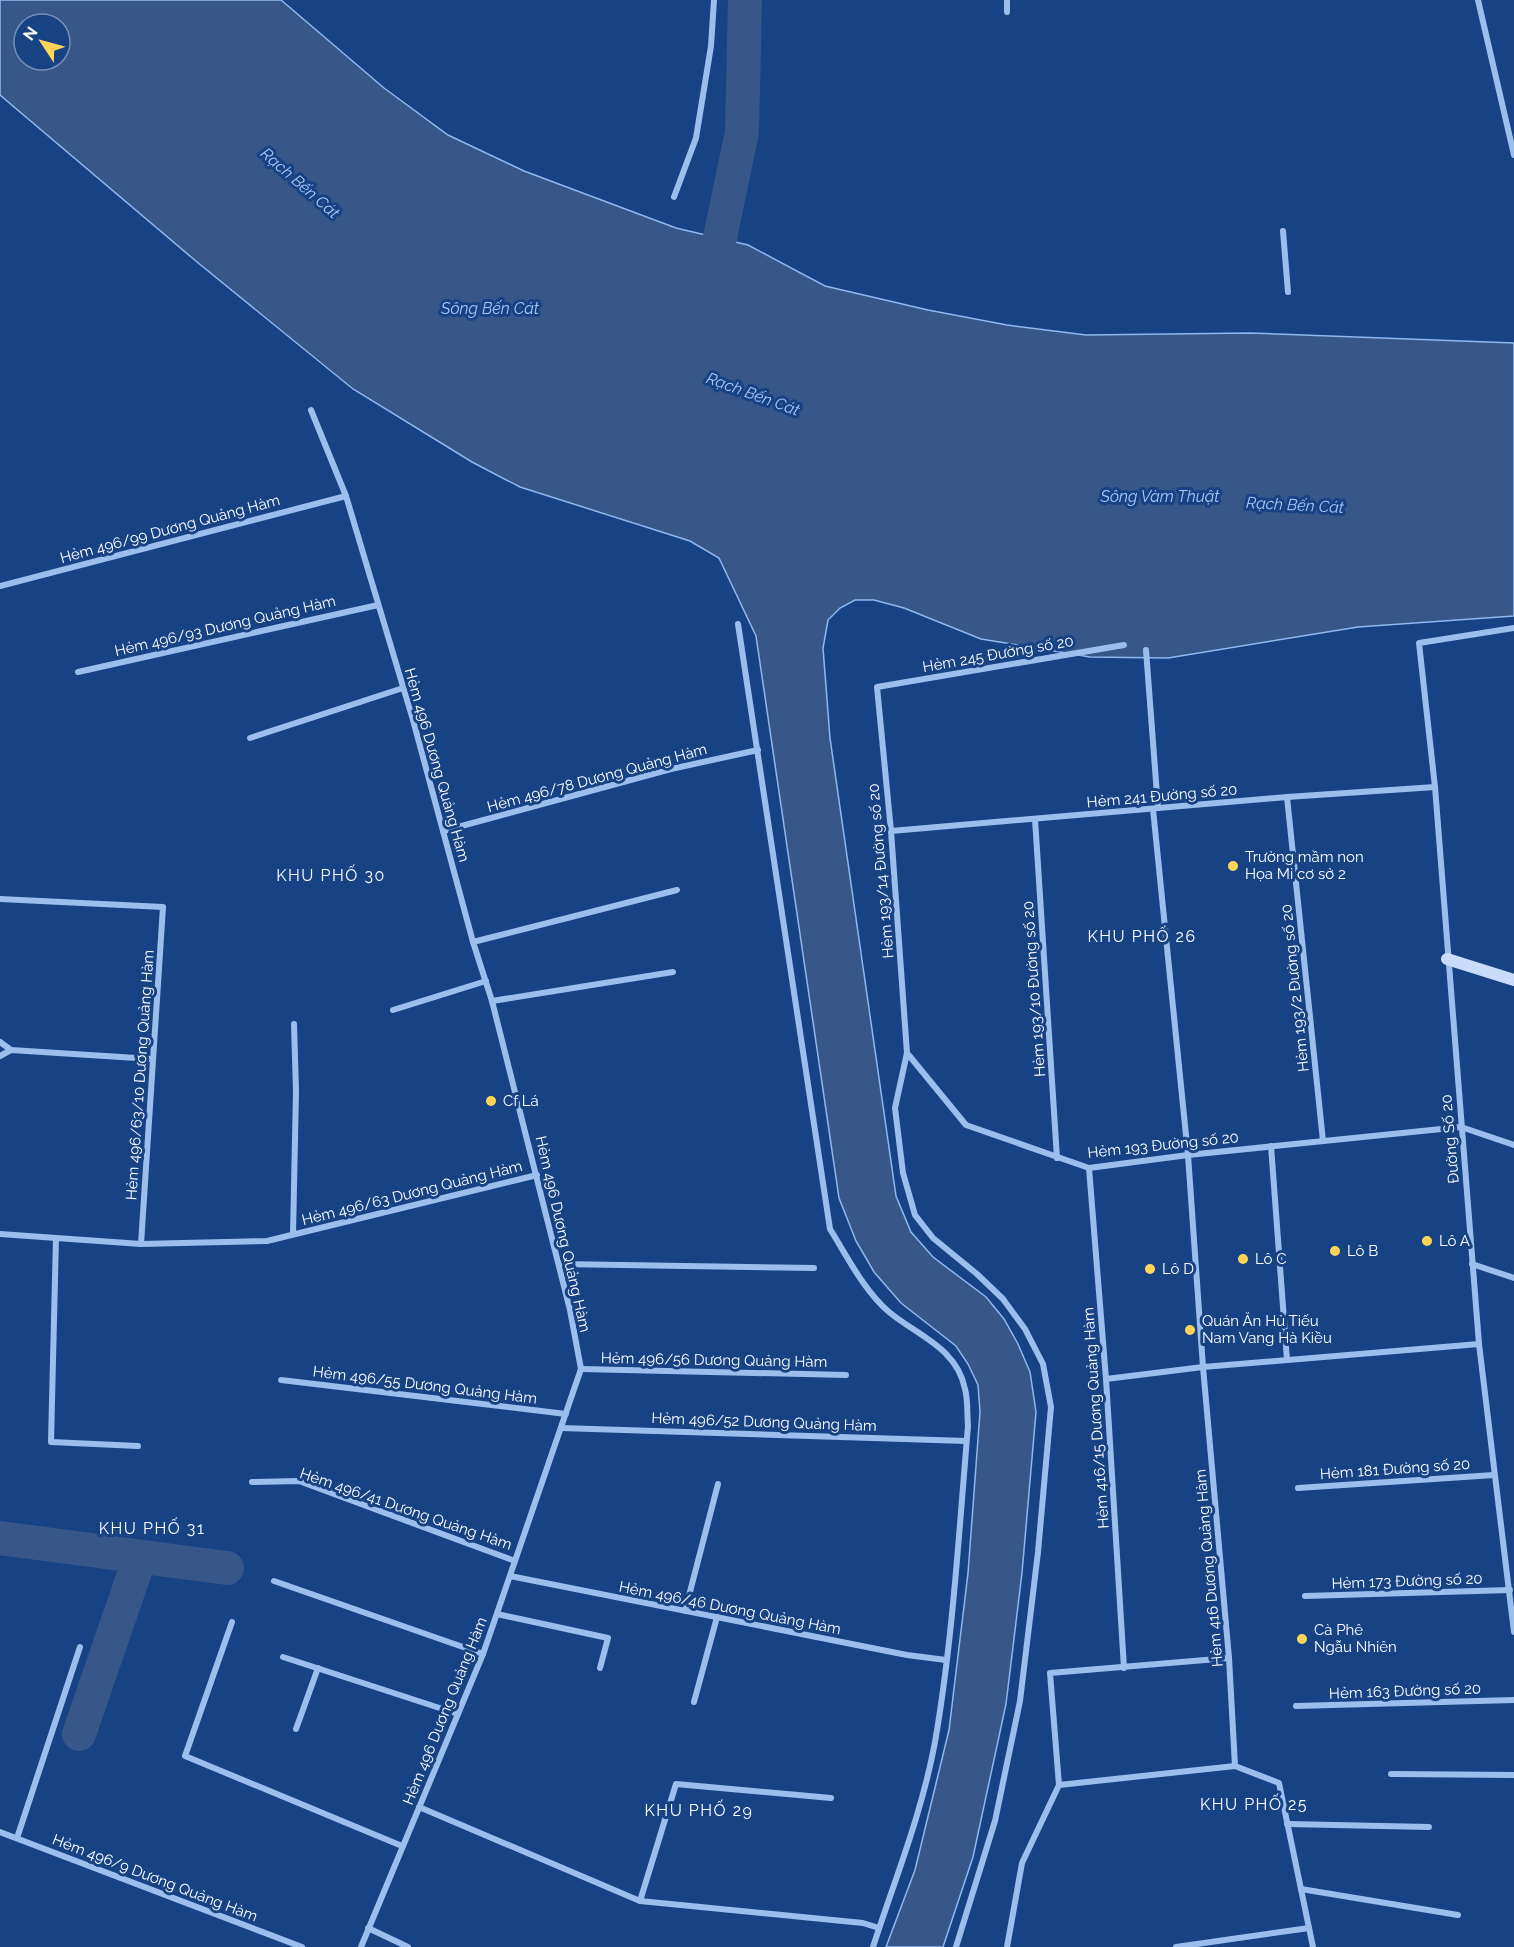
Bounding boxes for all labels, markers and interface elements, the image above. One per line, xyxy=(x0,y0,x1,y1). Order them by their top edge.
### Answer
north arrow xyxy=(12,12,72,72)
text: N xyxy=(19,23,42,44)
water label: Rạch Bến Cát xyxy=(257,144,344,223)
water label: Sông Bến Cát xyxy=(440,299,540,318)
water label: Rạch Bến Cát xyxy=(704,368,803,420)
water label: Sông Vàm Thuật xyxy=(1100,487,1220,506)
street label: Hẻm 496/99 Dương Quảng Hàm xyxy=(58,491,282,567)
water label: Rạch Bến Cát xyxy=(1246,493,1345,517)
street label: Hẻm 496/93 Dương Quảng Hàm xyxy=(113,592,337,660)
street label: Hẻm 245 Đường số 20 xyxy=(921,632,1075,676)
street label: Hẻm 496 Dương Quảng Hàm xyxy=(401,666,473,864)
street label: Hẻm 496/78 Dương Quảng Hàm xyxy=(485,740,709,816)
street label: Hẻm 241 Đường số 20 xyxy=(1086,780,1238,812)
street label: Hẻm 193/14 Đường số 20 xyxy=(864,783,898,959)
place label: Trường mầm non Họa Mi cơ sở 2 xyxy=(1245,848,1364,883)
marker: Trường mầm non Họa Mi cơ sở 2 xyxy=(1226,859,1240,873)
district label: KHU PHỐ 30 xyxy=(276,864,386,885)
street label: Hẻm 193/10 Đường số 20 xyxy=(1019,900,1049,1078)
street label: Hẻm 193/2 Đường số 20 xyxy=(1277,903,1313,1073)
district label: KHU PHỐ 26 xyxy=(1087,925,1197,946)
street label: Hẻm 496/63/10 Dương Quảng Hàm xyxy=(122,949,158,1201)
place label: Cf Lá xyxy=(503,1092,539,1110)
marker: Cf Lá xyxy=(484,1094,498,1108)
street label: Đường Số 20 xyxy=(1437,1094,1463,1184)
street label: Hẻm 193 Đường số 20 xyxy=(1086,1128,1240,1162)
street label: Hẻm 496 Dương Quảng Hàm xyxy=(532,1134,594,1334)
street label: Hẻm 496/63 Dương Quảng Hàm xyxy=(300,1157,524,1229)
place label: Lô A xyxy=(1439,1232,1470,1250)
marker: Lô A xyxy=(1420,1234,1434,1248)
place label: Lô B xyxy=(1347,1242,1378,1260)
marker: Lô B xyxy=(1328,1244,1342,1258)
place label: Lô C xyxy=(1255,1250,1287,1268)
marker: Lô C xyxy=(1236,1252,1250,1266)
place label: Lô D xyxy=(1162,1260,1194,1278)
marker: Lô D xyxy=(1143,1262,1157,1276)
street label: Hẻm 416/15 Dương Quảng Hàm xyxy=(1079,1307,1113,1529)
place label: Quán Ăn Hủ Tiếu Nam Vang Hà Kiều xyxy=(1202,1312,1332,1347)
marker: Quán Ăn Hủ Tiếu Nam Vang Hà Kiều xyxy=(1183,1323,1197,1337)
street label: Hẻm 496/56 Dương Quảng Hàm xyxy=(601,1349,827,1371)
street label: Hẻm 496/55 Dương Quảng Hàm xyxy=(312,1362,538,1408)
street label: Hẻm 496/52 Dương Quảng Hàm xyxy=(651,1409,877,1435)
street label: Hẻm 181 Đường số 20 xyxy=(1319,1455,1471,1483)
street label: Hẻm 496/41 Dương Quảng Hàm xyxy=(298,1464,514,1554)
street label: Hẻm 416 Dương Quảng Hàm xyxy=(1191,1468,1227,1668)
district label: KHU PHỐ 31 xyxy=(99,1517,205,1538)
street label: Hẻm 173 Đường số 20 xyxy=(1331,1569,1483,1593)
street label: Hẻm 496/46 Dương Quảng Hàm xyxy=(617,1578,843,1638)
street label: Hẻm 496 Dương Quảng Hàm xyxy=(399,1615,491,1807)
place label: Cà Phê Ngẫu Nhiên xyxy=(1314,1621,1397,1656)
marker: Cà Phê Ngẫu Nhiên xyxy=(1295,1632,1309,1646)
street label: Hẻm 163 Đường số 20 xyxy=(1329,1679,1481,1703)
district label: KHU PHỐ 25 xyxy=(1200,1793,1308,1814)
district label: KHU PHỐ 29 xyxy=(645,1799,753,1820)
street label: Hẻm 496/9 Dương Quảng Hàm xyxy=(50,1830,260,1926)

